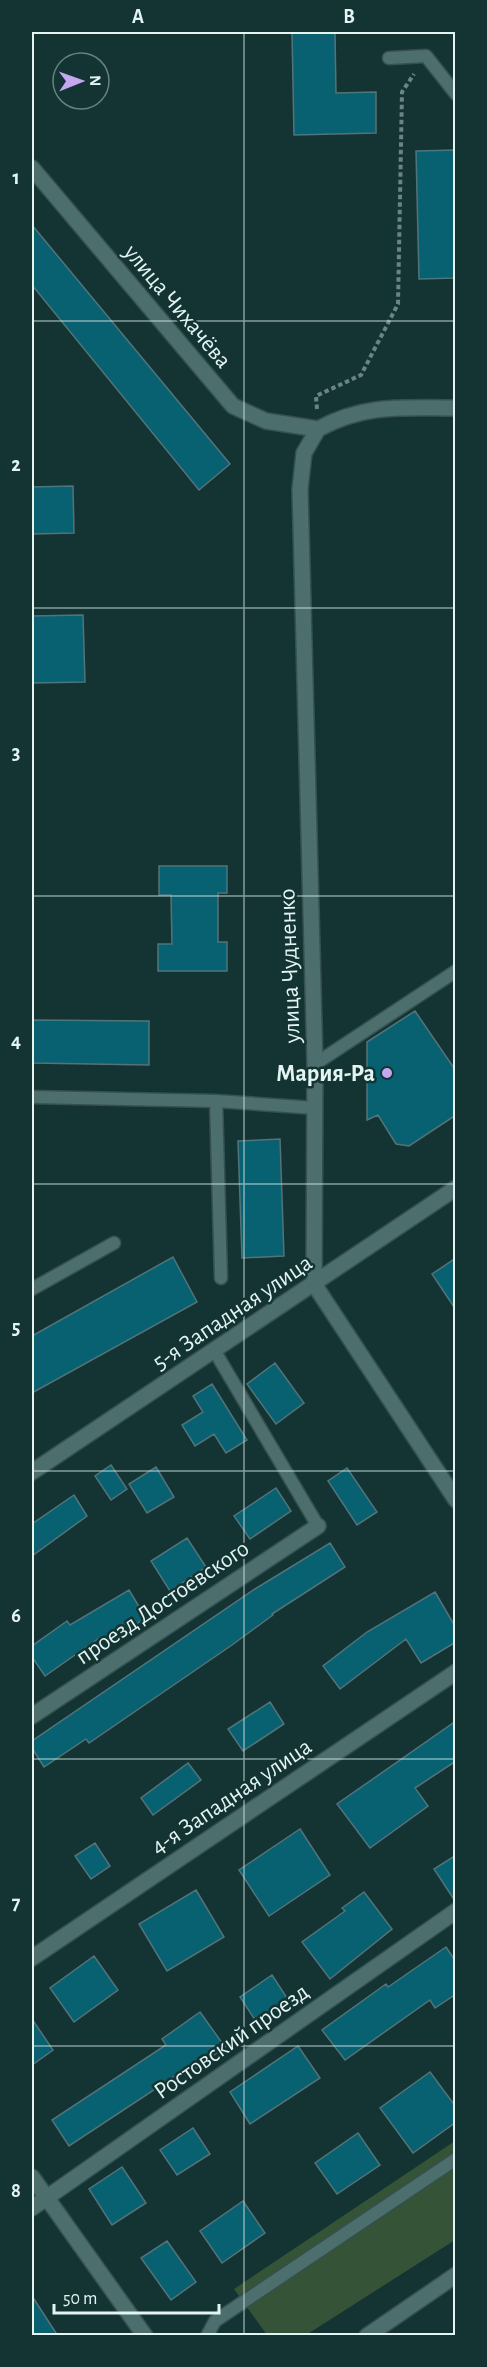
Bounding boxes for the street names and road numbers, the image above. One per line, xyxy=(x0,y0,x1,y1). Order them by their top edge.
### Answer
street label: улица Чихачёва xyxy=(118,240,236,373)
street label: улица Чудненко xyxy=(275,888,305,1045)
street label: 5-я Западная улица xyxy=(149,1251,317,1375)
street label: проезд Достоевского xyxy=(72,1536,253,1670)
street label: 4-я Западная улица xyxy=(147,1734,316,1859)
street label: Ростовский проезд xyxy=(150,1980,313,2104)

